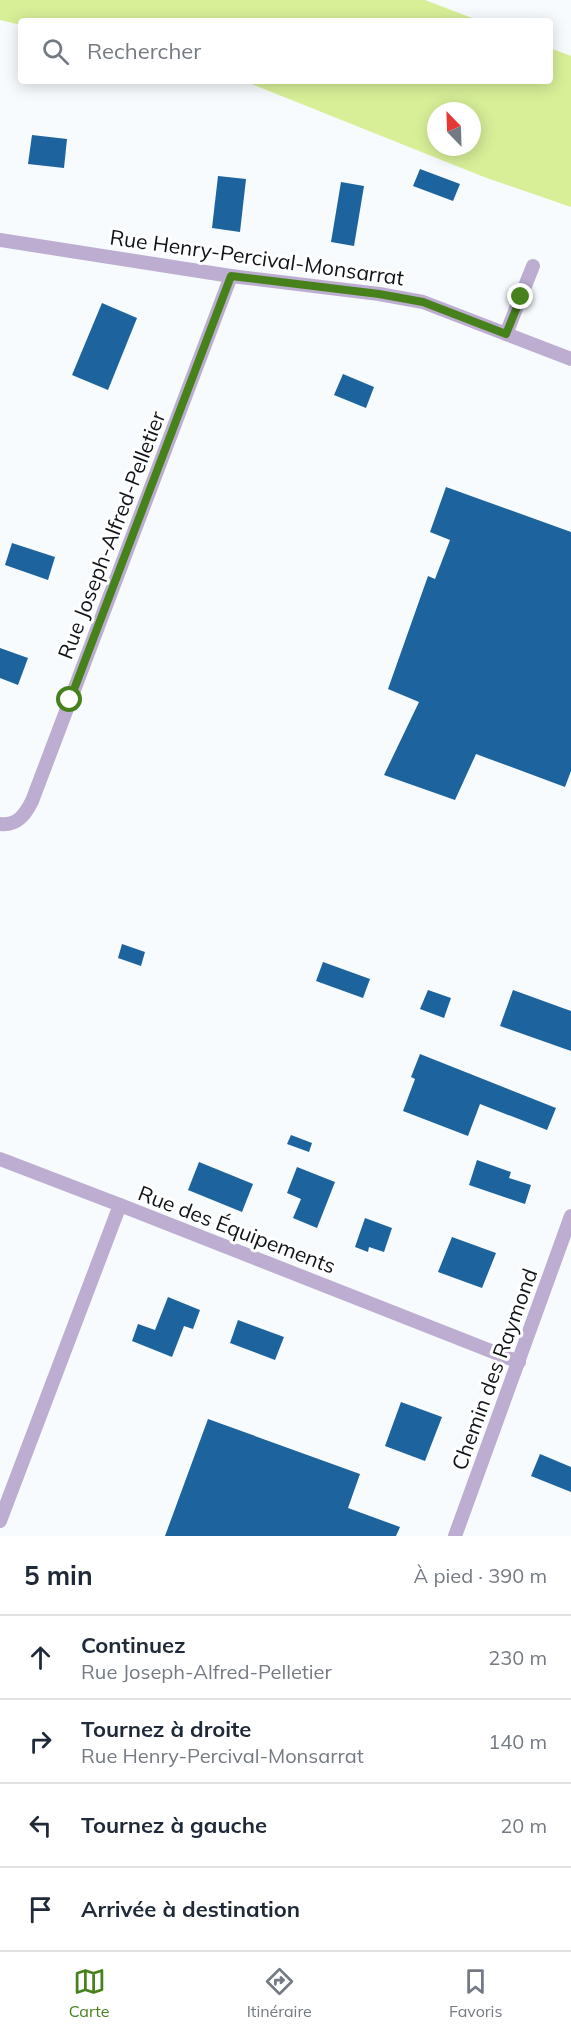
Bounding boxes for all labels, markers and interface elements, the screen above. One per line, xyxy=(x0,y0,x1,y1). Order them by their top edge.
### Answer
search box xyxy=(18,18,553,84)
icon: search xyxy=(39,35,72,68)
text: Rechercher xyxy=(87,37,201,65)
north arrow xyxy=(427,102,481,156)
street label: Rue Henry-Percival-Monsarrat xyxy=(108,223,406,291)
route end xyxy=(507,283,533,309)
street label: Rue Joseph-Alfred-Pelletier xyxy=(52,407,170,663)
route start xyxy=(56,686,82,712)
street label: Rue des Équipements xyxy=(135,1179,339,1279)
street label: Chemin des Raymond xyxy=(445,1265,543,1473)
text: 5 min xyxy=(24,1559,93,1592)
text: À pied · 390 m xyxy=(414,1563,547,1588)
text: Continuez xyxy=(81,1631,186,1659)
icon: ahead xyxy=(24,1641,57,1674)
text: 230 m xyxy=(488,1645,547,1670)
text: Rue Joseph-Alfred-Pelletier xyxy=(81,1659,332,1684)
text: Tournez à droite xyxy=(81,1715,251,1743)
icon: right xyxy=(24,1725,57,1758)
text: 140 m xyxy=(488,1729,547,1754)
text: Rue Henry-Percival-Monsarrat xyxy=(81,1743,364,1768)
icon: left xyxy=(24,1809,57,1842)
text: Tournez à gauche xyxy=(81,1811,267,1839)
text: 20 m xyxy=(500,1813,547,1838)
icon: arrive xyxy=(24,1893,57,1926)
text: Arrivée à destination xyxy=(81,1895,300,1923)
tab: Carte xyxy=(69,1965,109,2021)
tab: Itinéraire xyxy=(247,1965,312,2021)
tab: Favoris xyxy=(449,1965,502,2021)

